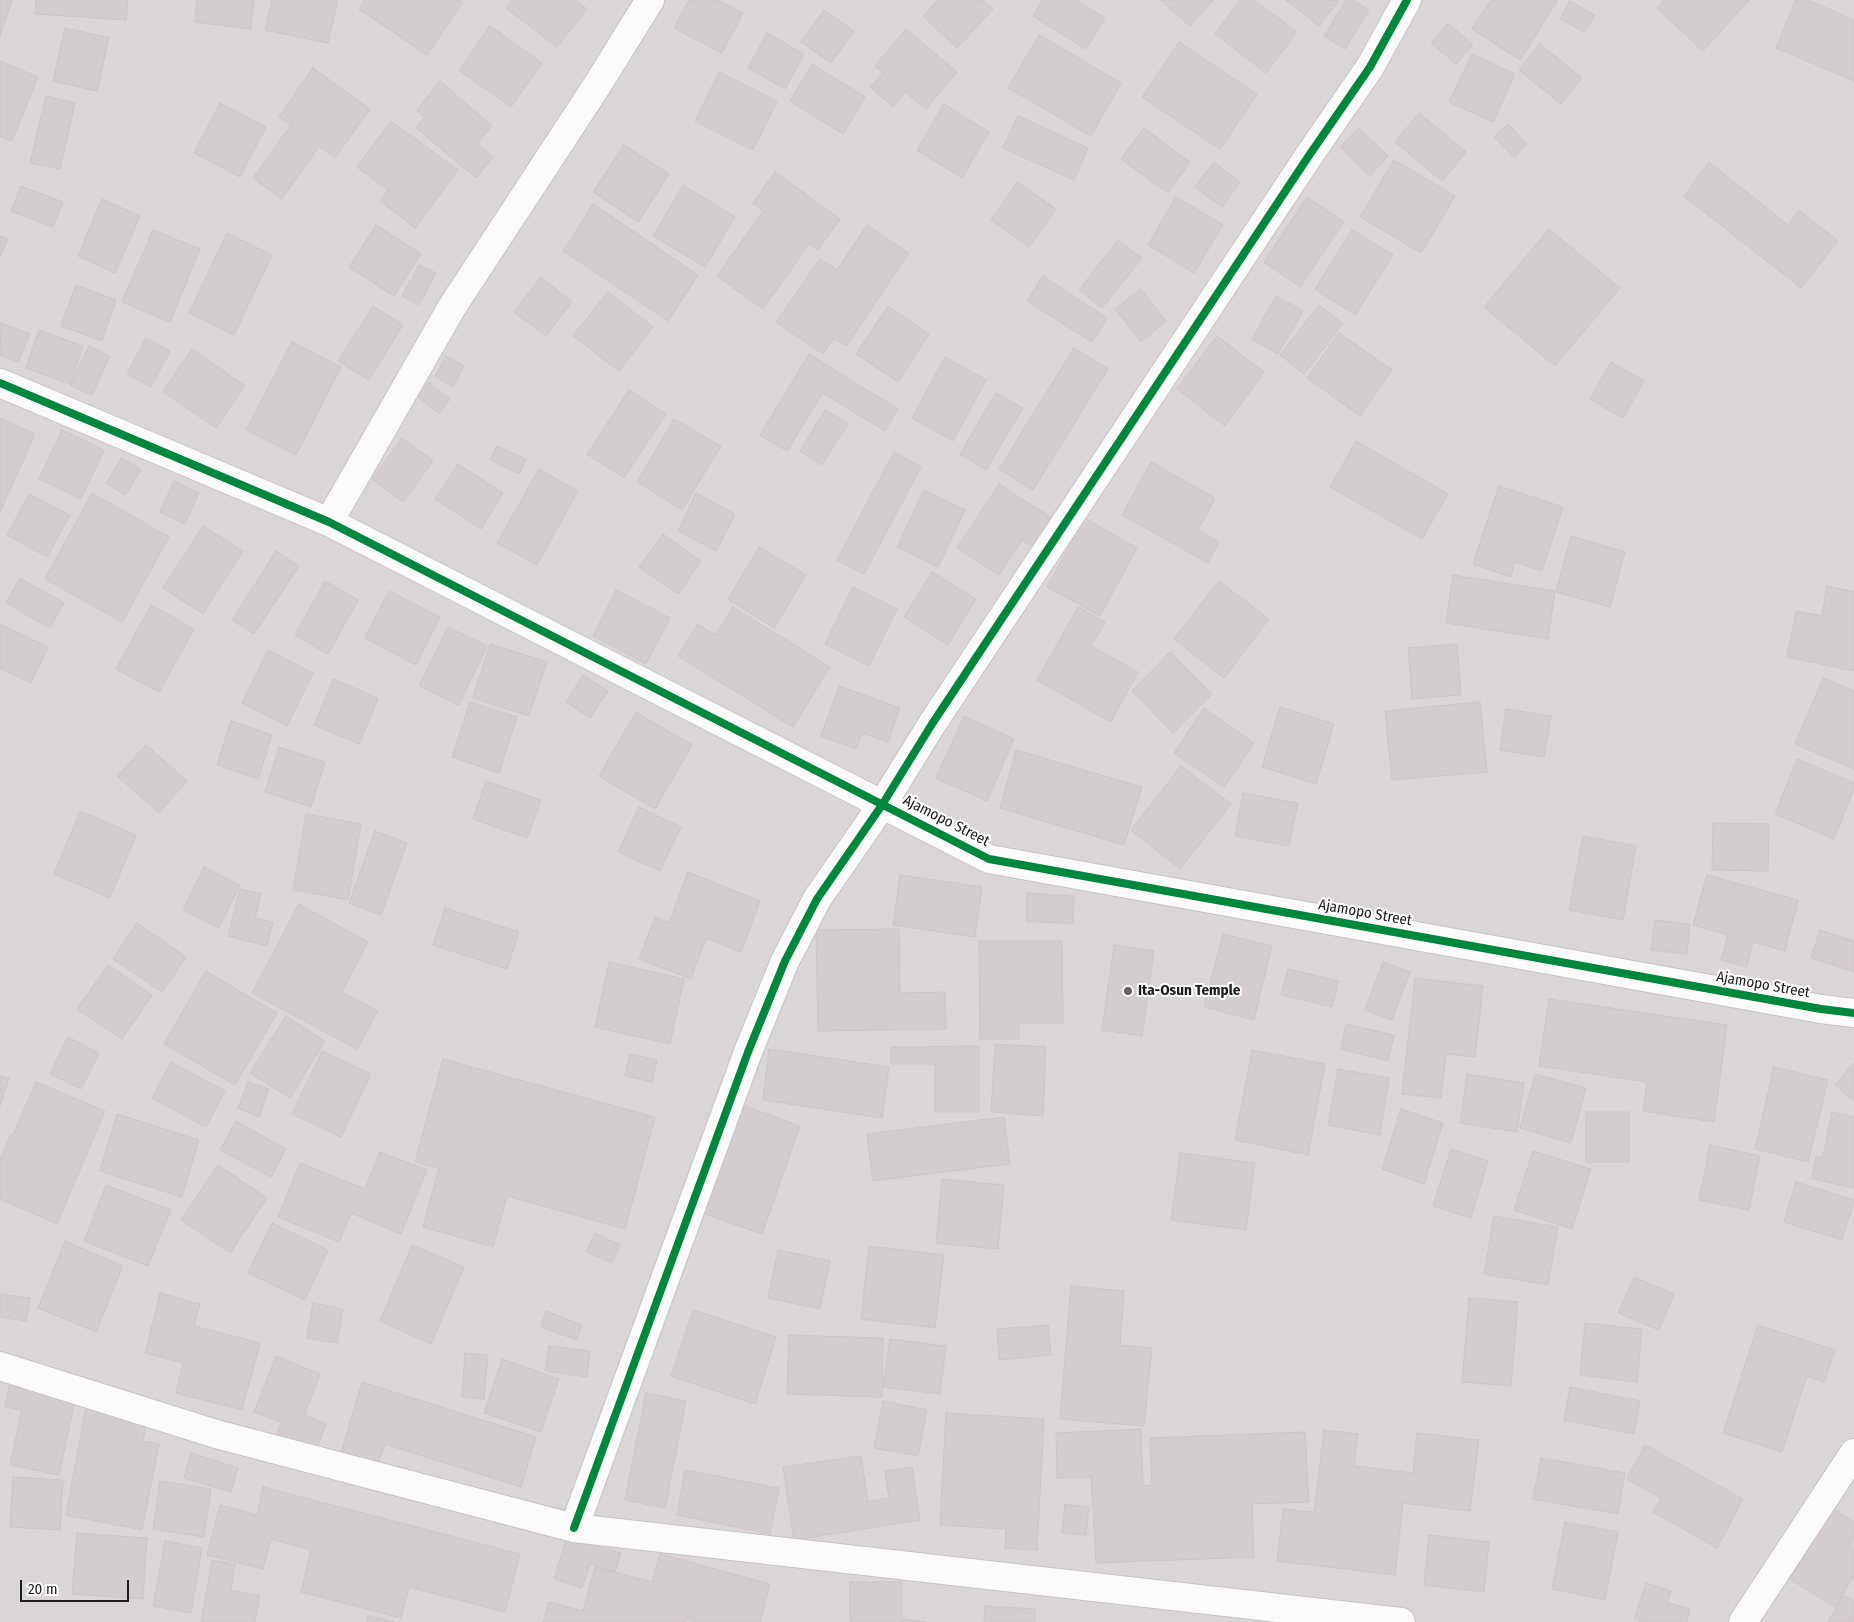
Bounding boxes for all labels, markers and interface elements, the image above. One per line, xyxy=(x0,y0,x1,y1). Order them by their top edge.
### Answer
street label: Ajamopo Street xyxy=(900,791,992,851)
street label: Ajamopo Street xyxy=(1317,896,1413,930)
street label: Ajamopo Street xyxy=(1715,968,1811,1002)
place label: Ita-Osun Temple xyxy=(1138,982,1240,1000)
marker: Ita-Osun Temple xyxy=(1122,985,1134,997)
scale bar xyxy=(22,1570,131,1602)
text: 20 m xyxy=(28,1580,58,1598)

